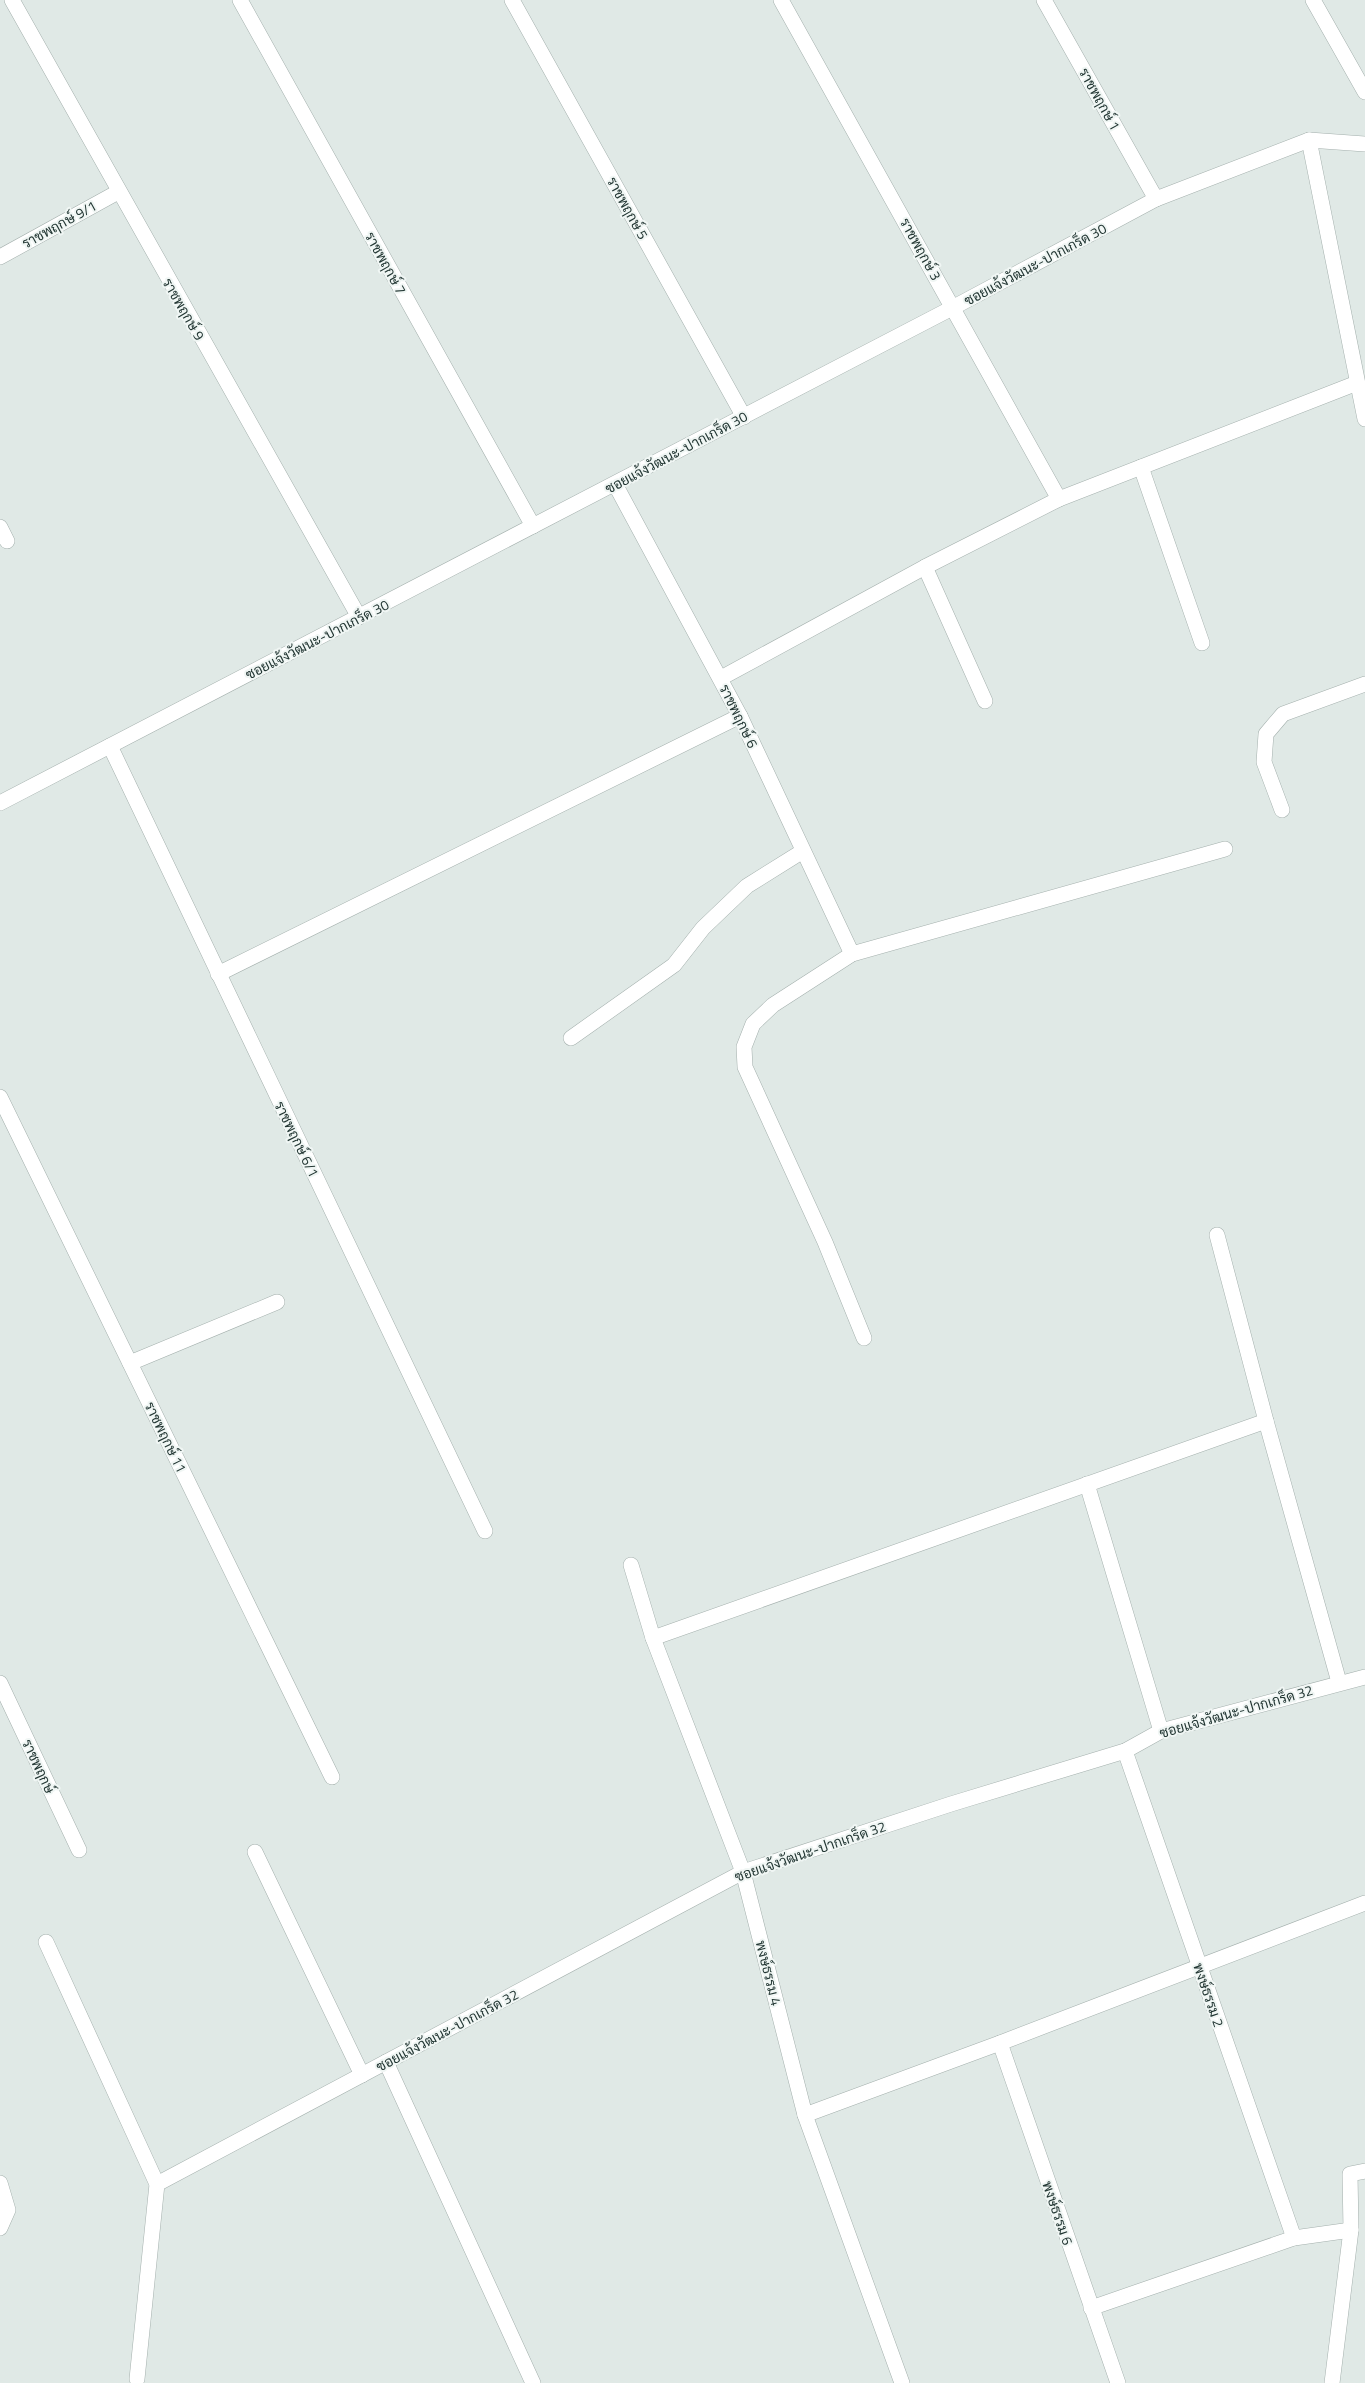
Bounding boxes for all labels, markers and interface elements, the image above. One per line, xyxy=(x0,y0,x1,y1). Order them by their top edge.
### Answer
street label: ราชพฤกษ์ 1 xyxy=(1074,64,1126,134)
street label: ราชพฤกษ์ 5 xyxy=(602,173,654,243)
street label: ราชพฤกษ์ 9/1 xyxy=(18,195,100,253)
street label: ราชพฤกษ์ 3 xyxy=(895,214,947,284)
street label: ซอยแจ้งวัฒนะ-ปากเกร็ด 30 xyxy=(960,217,1110,311)
street label: ราชพฤกษ์ 7 xyxy=(360,228,412,298)
street label: ราชพฤกษ์ 9 xyxy=(158,274,210,344)
street label: ซอยแจ้งวัฒนะ-ปากเกร็ด 30 xyxy=(601,405,751,499)
street label: ซอยแจ้งวัฒนะ-ปากเกร็ด 30 xyxy=(242,594,393,684)
street label: ราชพฤกษ์ 6 xyxy=(714,681,764,752)
street label: ราชพฤกษ์ 6/1 xyxy=(270,1097,324,1181)
street label: ราชพฤกษ์ 11 xyxy=(140,1398,192,1476)
street label: ซอยแจ้งวัฒนะ-ปากเกร็ด 32 xyxy=(1157,1679,1315,1743)
street label: ราชพฤกษ์ xyxy=(17,1735,61,1797)
street label: ซอยแจ้งวัฒนะ-ปากเกร็ด 32 xyxy=(732,1815,888,1887)
street label: พงษ์ธรรม 4 xyxy=(751,1938,787,2008)
street label: พงษ์ธรรม 2 xyxy=(1188,1960,1230,2030)
street label: ซอยแจ้งวัฒนะ-ปากเกร็ด 32 xyxy=(372,1983,522,2077)
street label: พงษ์ธรรม 6 xyxy=(1037,2178,1079,2248)

